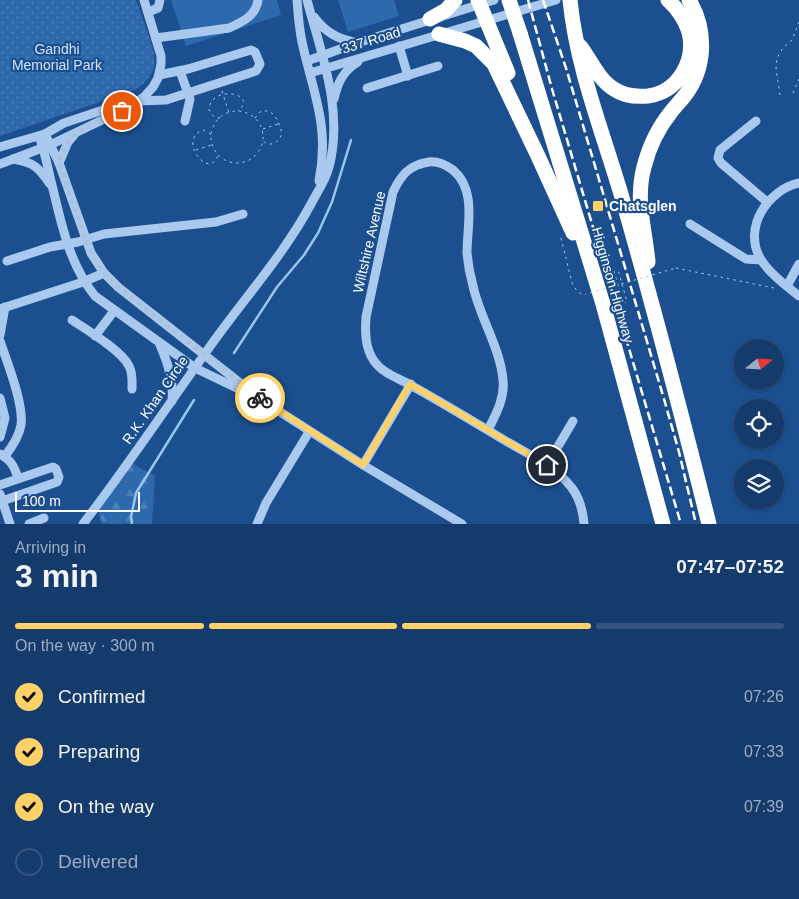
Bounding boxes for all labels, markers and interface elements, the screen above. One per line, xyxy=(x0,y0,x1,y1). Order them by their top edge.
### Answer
street label: 337 Road xyxy=(340,23,402,57)
park label: Gandhi Memorial Park xyxy=(12,41,103,73)
pin xyxy=(101,90,143,132)
icon: bag xyxy=(108,97,136,125)
street label: Wiltshire Avenue xyxy=(350,189,389,294)
place label: Chatsglen xyxy=(609,198,677,214)
marker: Chatsglen xyxy=(591,199,605,213)
street label: Higginson Highway xyxy=(589,225,637,345)
north arrow xyxy=(734,339,784,389)
map controls xyxy=(734,339,784,509)
street label: R.K. Khan Circle xyxy=(119,353,191,447)
courier xyxy=(235,373,285,423)
icon: bike xyxy=(246,384,274,412)
button: locate xyxy=(734,399,784,449)
pin xyxy=(526,444,568,486)
icon: home xyxy=(533,451,561,479)
button: layers xyxy=(734,459,784,509)
scale bar xyxy=(15,489,140,512)
text: 100 m xyxy=(22,493,61,509)
text: Arriving in xyxy=(15,539,86,556)
text: 07:47–07:52 xyxy=(676,556,784,577)
text: 3 min xyxy=(15,558,99,594)
text: On the way · 300 m xyxy=(15,637,155,654)
icon: check xyxy=(15,683,43,711)
text: Confirmed xyxy=(58,686,146,707)
text: 07:26 xyxy=(744,688,784,705)
icon: check xyxy=(15,738,43,766)
text: Preparing xyxy=(58,741,140,762)
text: 07:33 xyxy=(744,743,784,760)
icon: check xyxy=(15,793,43,821)
text: On the way xyxy=(58,796,154,817)
text: 07:39 xyxy=(744,798,784,815)
text: Delivered xyxy=(58,851,138,872)

